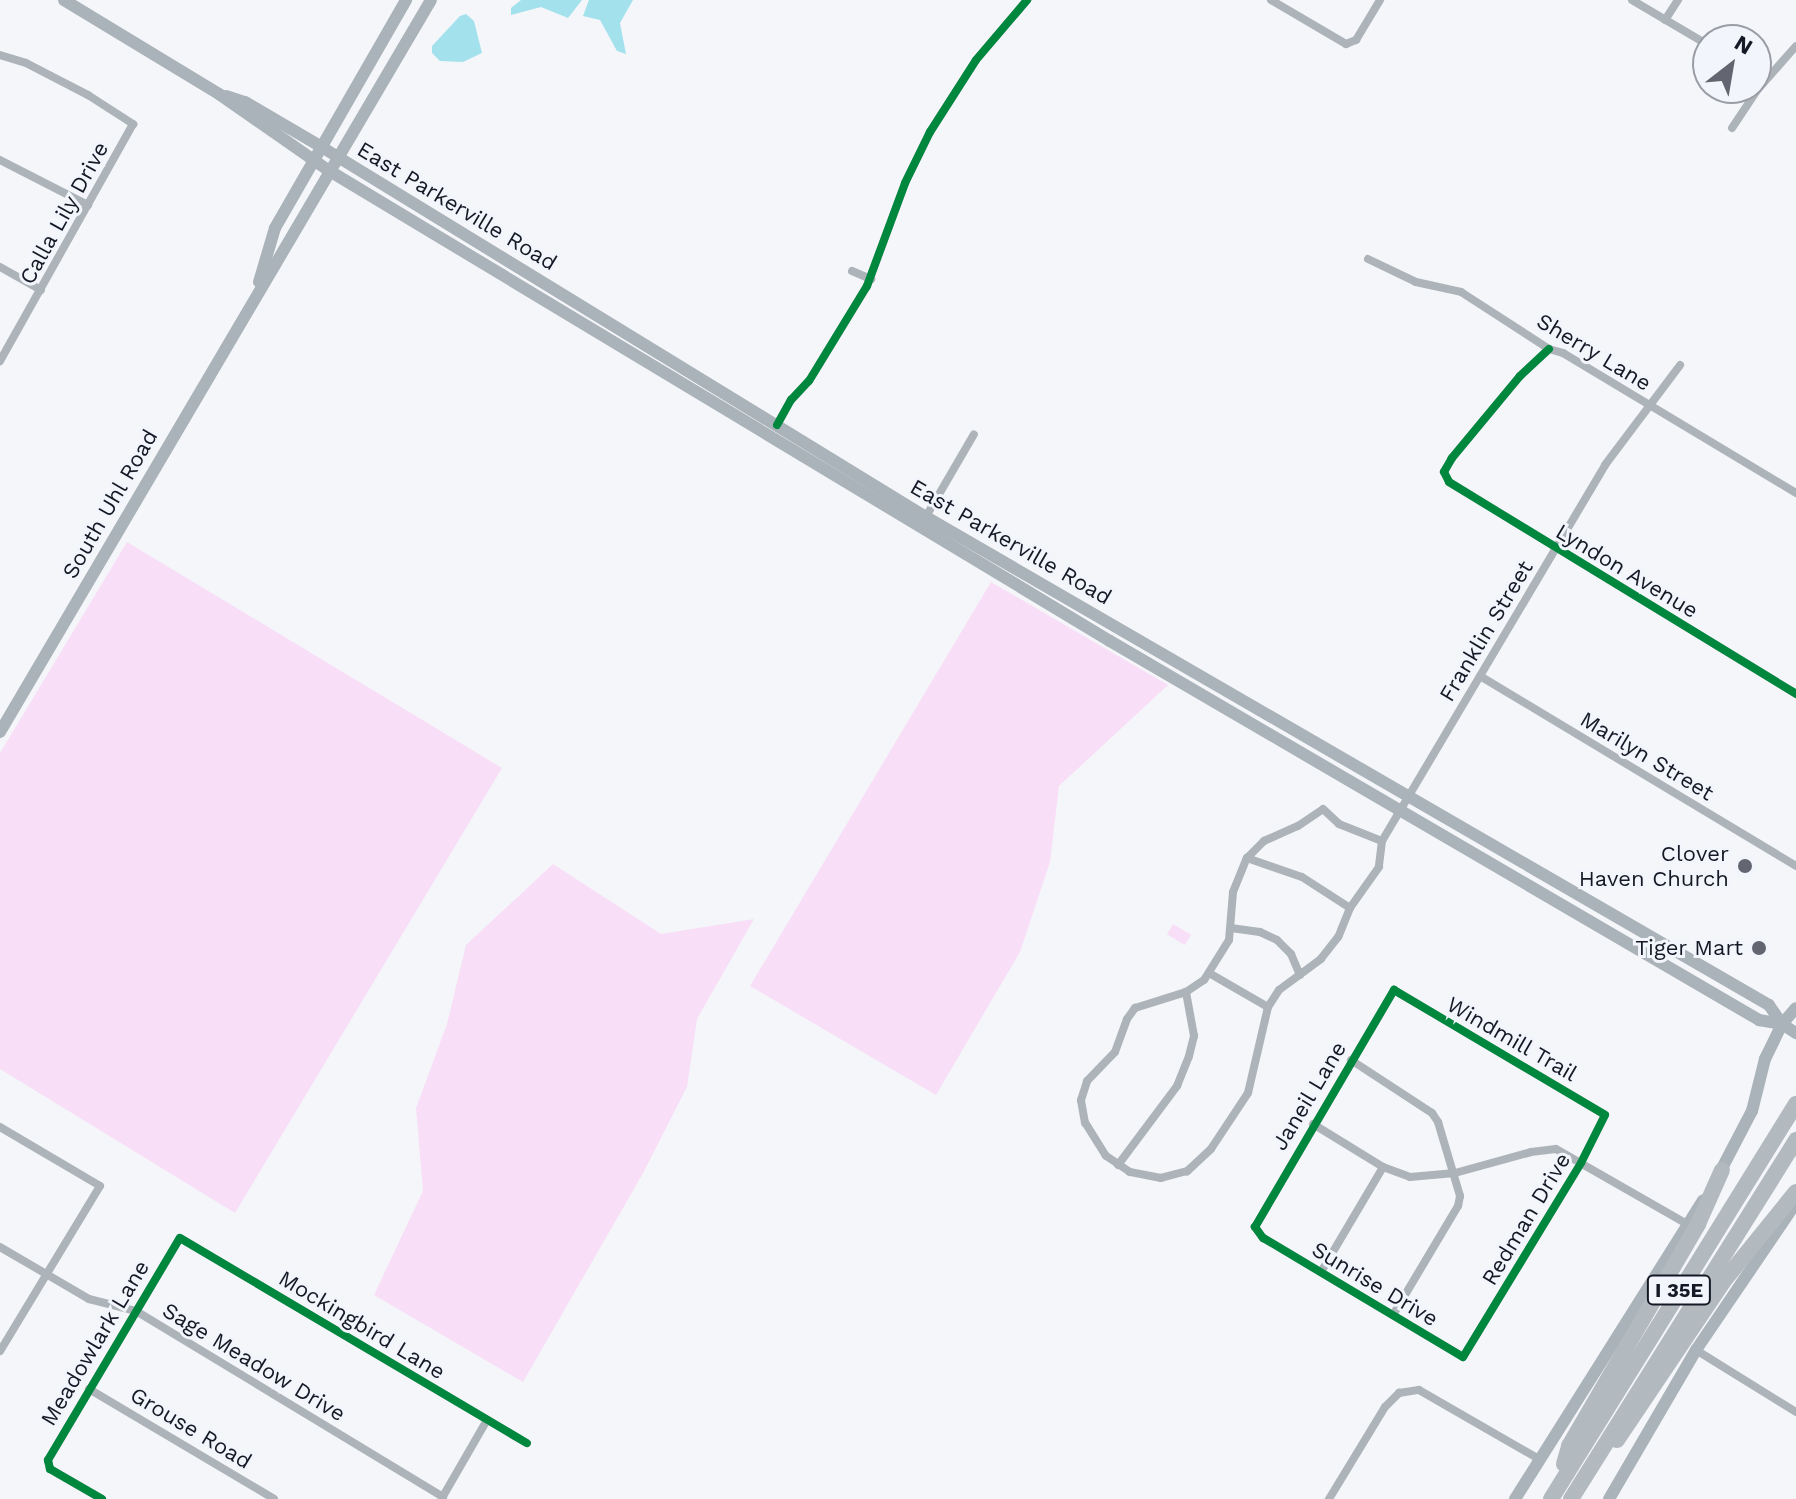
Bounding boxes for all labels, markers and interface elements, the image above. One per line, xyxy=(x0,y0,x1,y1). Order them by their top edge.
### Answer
north arrow xyxy=(1692,24,1772,104)
text: N xyxy=(1730,30,1757,60)
street label: East Parkerville Road xyxy=(352,136,562,276)
street label: Calla Lily Drive xyxy=(14,137,114,289)
street label: Sherry Lane xyxy=(1532,307,1656,397)
street label: South Uhl Road xyxy=(57,425,163,583)
street label: East Parkerville Road xyxy=(906,474,1116,610)
street label: Lyndon Avenue xyxy=(1551,518,1703,624)
street label: Franklin Street xyxy=(1434,556,1538,706)
street label: Marilyn Street xyxy=(1576,706,1718,806)
place label: Clover Haven Church xyxy=(1579,840,1729,892)
marker: Clover Haven Church xyxy=(1736,857,1754,875)
place label: Tiger Mart xyxy=(1635,935,1743,961)
marker: Tiger Mart xyxy=(1750,939,1768,957)
street label: Windmill Trail xyxy=(1441,991,1583,1087)
street label: Janeil Lane xyxy=(1266,1037,1352,1155)
street label: Redman Drive xyxy=(1476,1148,1576,1290)
street label: Sunrise Drive xyxy=(1307,1236,1443,1332)
street label: Meadowlark Lane xyxy=(35,1255,155,1431)
street label: Mockingbird Lane xyxy=(274,1265,450,1385)
road number: I 35E xyxy=(1645,1274,1713,1306)
street label: Sage Meadow Drive xyxy=(158,1297,350,1427)
street label: Grouse Road xyxy=(126,1381,256,1475)

